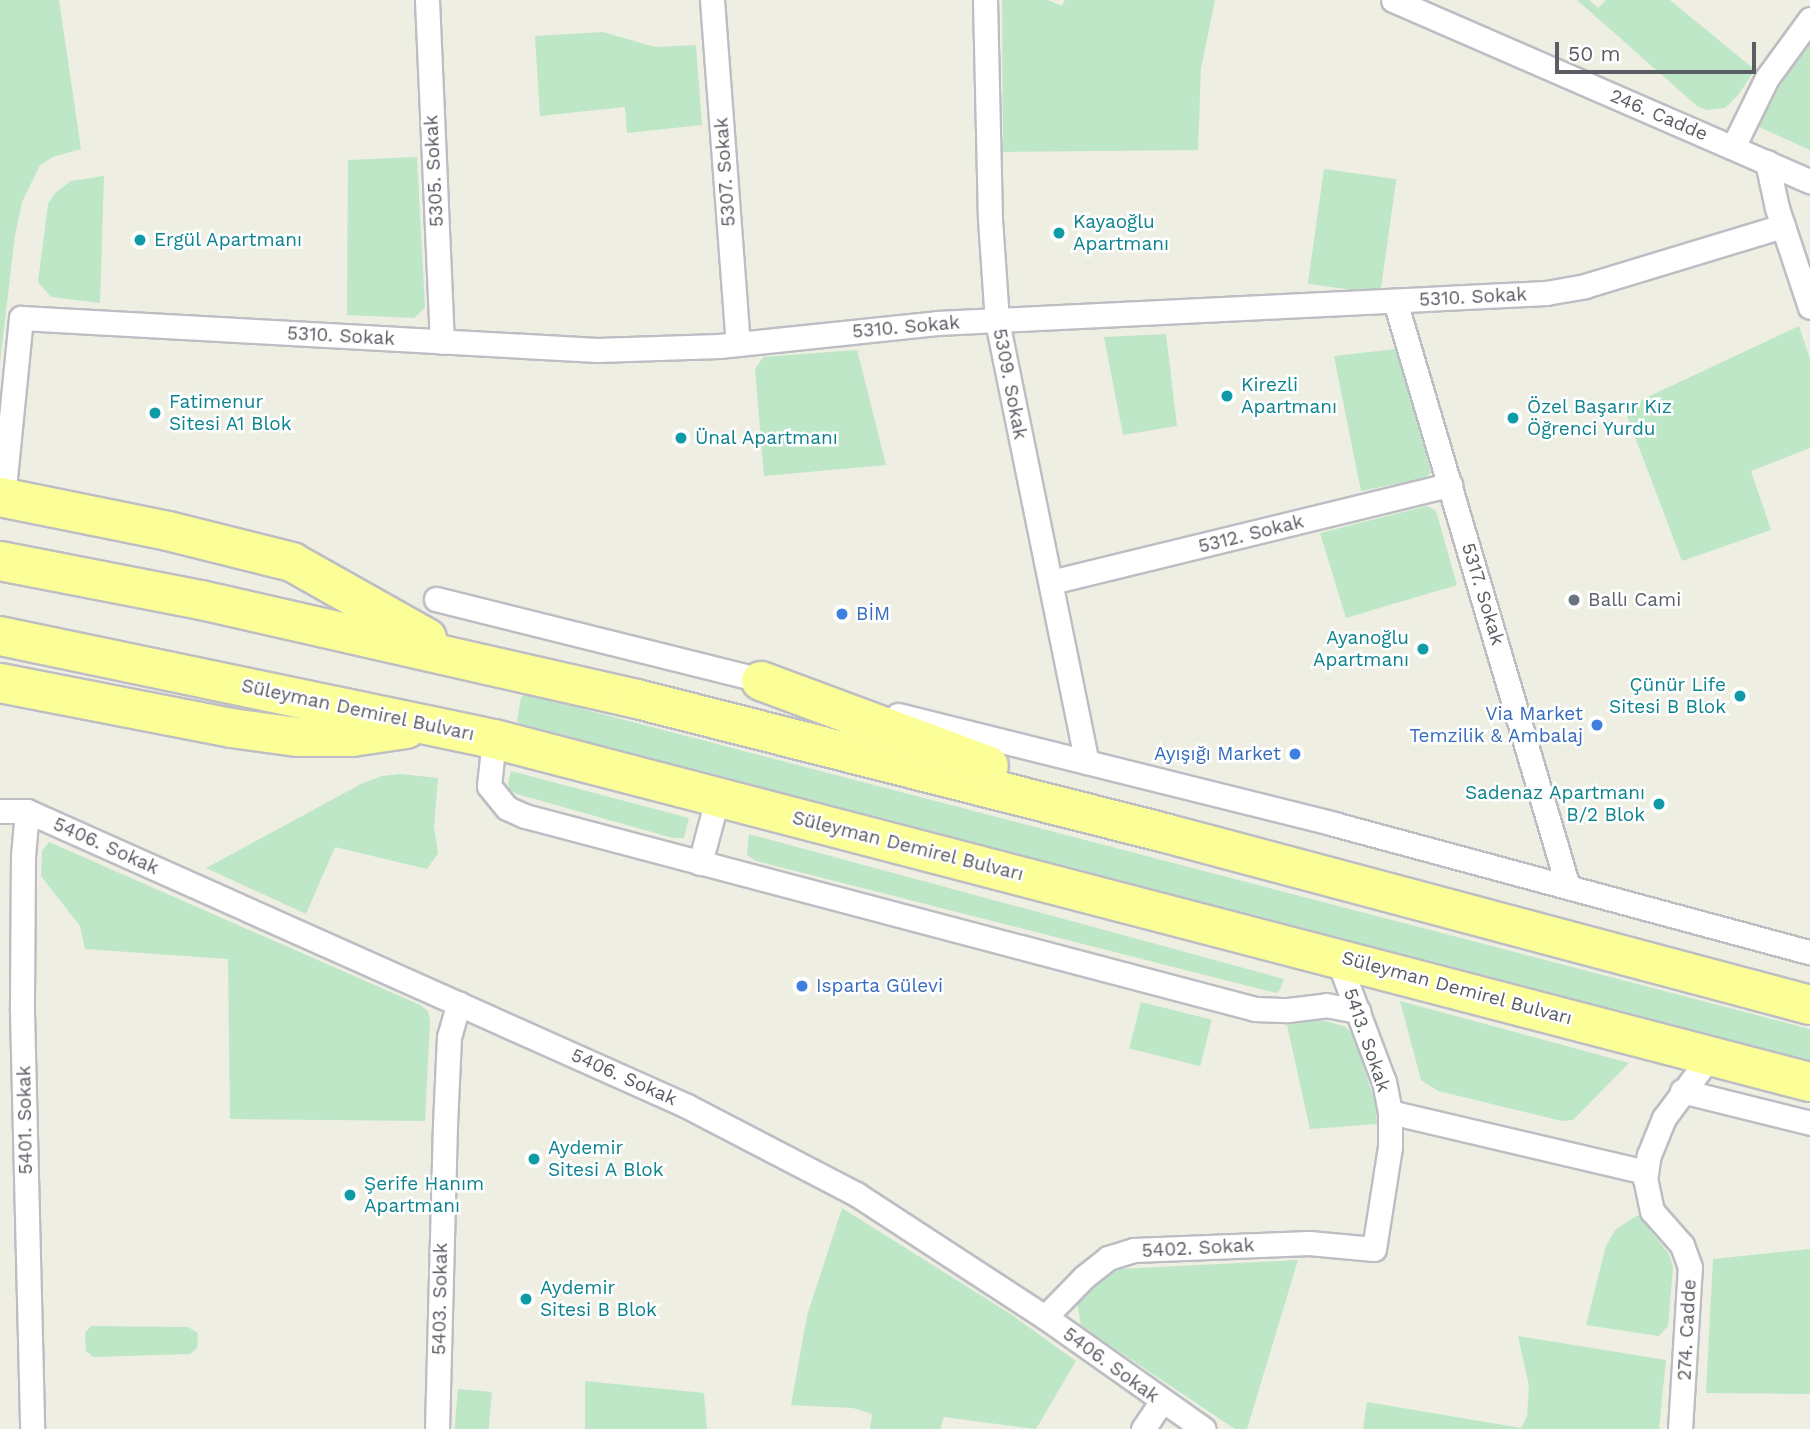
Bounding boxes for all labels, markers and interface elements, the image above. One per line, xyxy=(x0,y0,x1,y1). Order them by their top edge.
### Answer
scale bar xyxy=(1558,28,1759,72)
text: 50 m xyxy=(1568,41,1620,66)
street label: 246. Cadde xyxy=(1607,84,1711,146)
street label: 5305. Sokak xyxy=(420,114,448,228)
street label: 5307. Sokak xyxy=(710,117,740,227)
place label: Kayaoğlu Apartmanı xyxy=(1073,211,1169,255)
marker: Kayaoğlu Apartmanı xyxy=(1051,225,1067,241)
place label: Ergül Apartmanı xyxy=(154,229,304,251)
marker: Ergül Apartmanı xyxy=(132,232,148,248)
street label: 5310. Sokak xyxy=(1418,283,1528,311)
street label: 5310. Sokak xyxy=(851,311,961,343)
street label: 5310. Sokak xyxy=(286,322,396,350)
street label: 5309. Sokak xyxy=(988,327,1032,441)
place label: Kirezli Apartmanı xyxy=(1241,374,1337,418)
marker: Kirezli Apartmanı xyxy=(1219,388,1235,404)
place label: Fatimenur Sitesi A1 Blok xyxy=(169,391,292,435)
place label: Özel Başarır Kız Öğrenci Yurdu xyxy=(1527,396,1673,440)
marker: Fatimenur Sitesi A1 Blok xyxy=(147,405,163,421)
marker: Özel Başarır Kız Öğrenci Yurdu xyxy=(1505,410,1521,426)
place label: Ünal Apartmanı xyxy=(695,427,839,449)
marker: Ünal Apartmanı xyxy=(673,430,689,446)
street label: 5312. Sokak xyxy=(1196,510,1306,558)
street label: 5317. Sokak xyxy=(1457,540,1509,648)
place label: Ballı Cami xyxy=(1588,589,1681,611)
marker: Ballı Cami xyxy=(1566,592,1582,608)
place label: BİM xyxy=(856,603,890,625)
marker: BİM xyxy=(834,606,850,622)
place label: Ayanoğlu Apartmanı xyxy=(1313,627,1409,671)
marker: Ayanoğlu Apartmanı xyxy=(1415,641,1431,657)
street label: Süleyman Demirel Bulvarı xyxy=(239,674,477,746)
place label: Çünür Life Sitesi B Blok xyxy=(1609,674,1726,718)
marker: Çünür Life Sitesi B Blok xyxy=(1732,688,1748,704)
place label: Via Market Temzilik & Ambalaj xyxy=(1408,703,1583,747)
marker: Via Market Temzilik & Ambalaj xyxy=(1589,717,1605,733)
place label: Ayışığı Market xyxy=(1154,743,1281,765)
marker: Ayışığı Market xyxy=(1287,746,1303,762)
place label: Sadenaz Apartmanı B/2 Blok xyxy=(1464,782,1645,826)
marker: Sadenaz Apartmanı B/2 Blok xyxy=(1651,796,1667,812)
street label: Süleyman Demirel Bulvarı xyxy=(790,806,1026,886)
street label: 5406. Sokak xyxy=(50,813,162,879)
street label: Süleyman Demirel Bulvarı xyxy=(1339,946,1575,1030)
place label: Isparta Gülevi xyxy=(816,975,943,997)
marker: Isparta Gülevi xyxy=(794,978,810,994)
street label: 5413. Sokak xyxy=(1339,985,1395,1095)
street label: 5406. Sokak xyxy=(568,1044,680,1110)
street label: 5401. Sokak xyxy=(13,1065,37,1175)
place label: Aydemir Sitesi A Blok xyxy=(548,1137,665,1181)
marker: Aydemir Sitesi A Blok xyxy=(526,1151,542,1167)
place label: Şerife Hanım Apartmanı xyxy=(364,1173,484,1217)
marker: Şerife Hanım Apartmanı xyxy=(342,1187,358,1203)
street label: 5402. Sokak xyxy=(1141,1234,1255,1262)
street label: 5403. Sokak xyxy=(428,1243,452,1355)
place label: Aydemir Sitesi B Blok xyxy=(540,1277,657,1321)
street label: 274. Cadde xyxy=(1673,1279,1701,1381)
marker: Aydemir Sitesi B Blok xyxy=(518,1291,534,1307)
street label: 5406. Sokak xyxy=(1058,1322,1164,1408)

